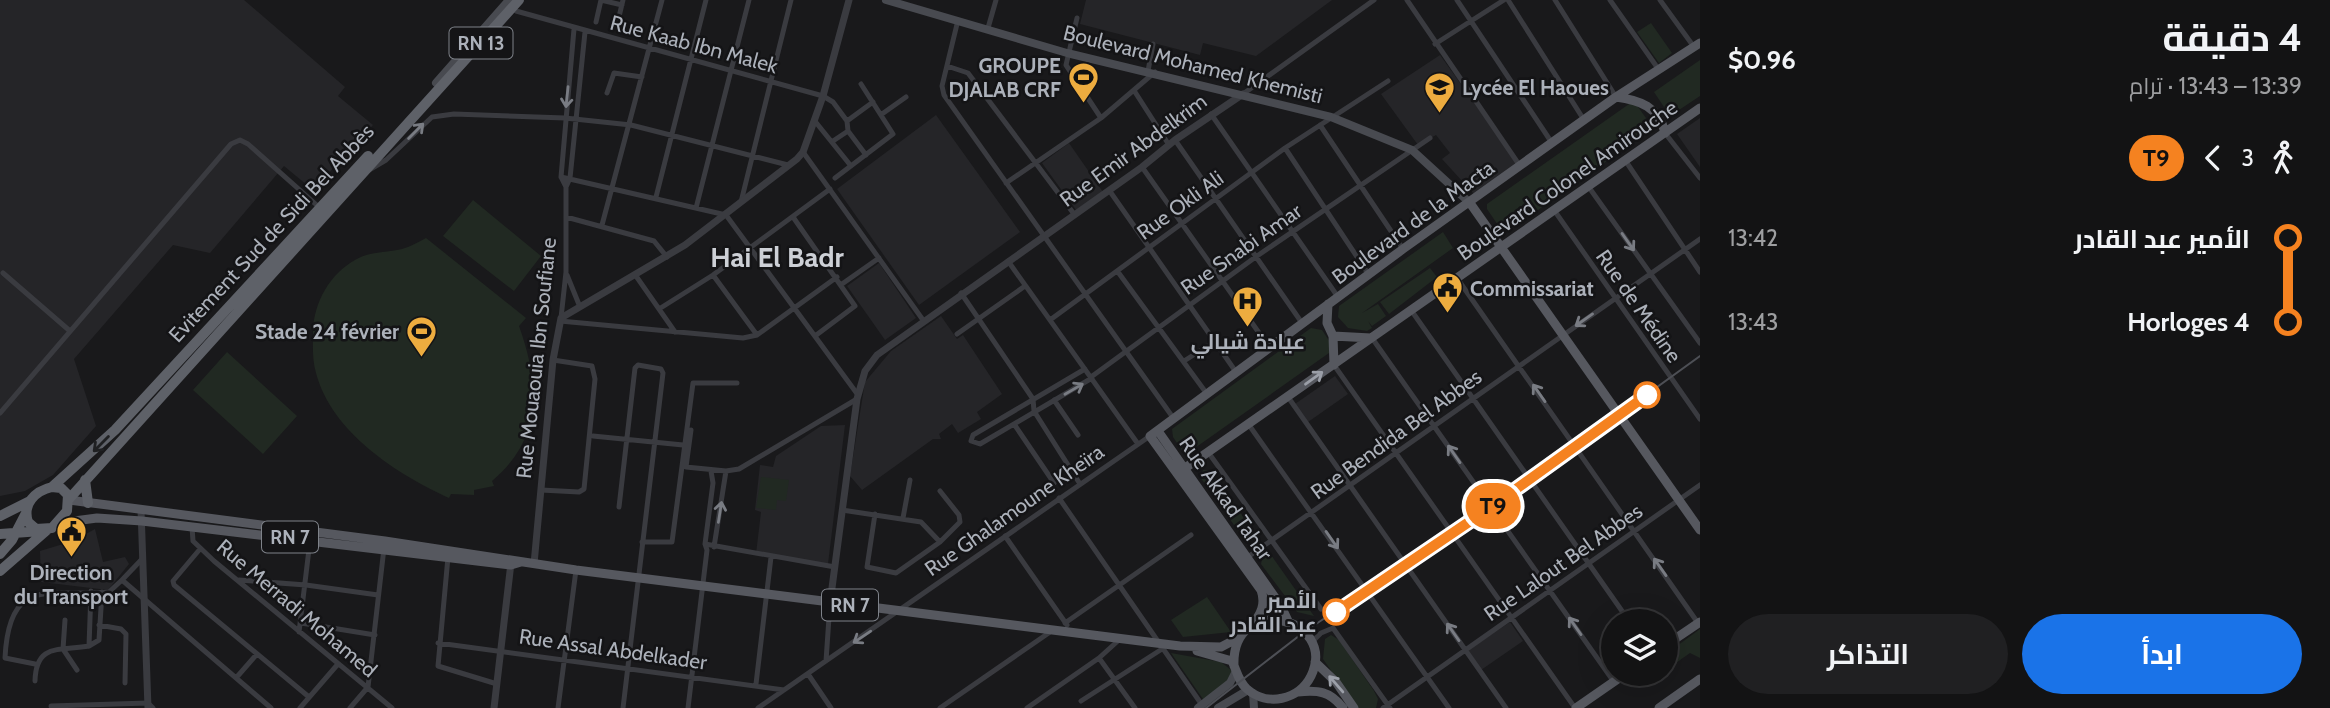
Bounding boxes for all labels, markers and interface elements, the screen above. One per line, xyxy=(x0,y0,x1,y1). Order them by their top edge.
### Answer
street label: Rue Kaab Ibn Malek xyxy=(607,10,781,79)
text: 4 دقيقة xyxy=(2162,14,2302,61)
street label: Boulevard Mohamed Khemisti xyxy=(1061,20,1325,108)
road number: RN 13 xyxy=(449,28,512,58)
text: $0.96 xyxy=(1728,44,1796,76)
place label: GROUPE DJALAB CRF xyxy=(948,53,1061,102)
sports icon: GROUPE DJALAB CRF xyxy=(1067,60,1101,104)
school or university icon: Lycée El Haoues xyxy=(1422,70,1456,114)
text: 13:39 – 13:43 · ترام xyxy=(2129,72,2302,100)
place label: Lycée El Haoues xyxy=(1462,75,1609,100)
one-way arrow xyxy=(560,85,573,108)
street label: Rue Emir Abdelkrim xyxy=(1055,88,1211,212)
street label: Boulevard Colonel Amirouche xyxy=(1452,94,1682,266)
street label: Evitement Sud de Sidi Bel Abbès xyxy=(163,119,379,347)
one-way arrow xyxy=(407,123,424,140)
icon: back xyxy=(2194,139,2232,177)
icon: walk xyxy=(2264,139,2302,177)
text: T9 xyxy=(2143,143,2170,172)
text: 3 xyxy=(2242,144,2254,172)
street label: Boulevard de la Macta xyxy=(1327,155,1499,289)
street label: Rue Okli Ali xyxy=(1132,165,1228,245)
street label: Rue Snabi Amar xyxy=(1176,198,1307,300)
text: الأمير عبد القادر xyxy=(2074,223,2250,255)
text: 13:42 xyxy=(1728,224,1778,252)
one-way arrow xyxy=(1621,232,1635,251)
street label: Rue Mouaouia Ibn Soufiane xyxy=(511,236,561,480)
district label: Hai El Badr xyxy=(710,240,844,274)
street label: Rue de Médine xyxy=(1591,245,1687,368)
public building icon: Commissariat xyxy=(1430,271,1464,315)
place label: Commissariat xyxy=(1470,276,1594,301)
hospital icon: عيادة شيالي xyxy=(1231,284,1265,328)
text: 4 Horloges xyxy=(2127,306,2250,338)
text: 13:43 xyxy=(1728,308,1778,336)
one-way arrow xyxy=(1575,313,1594,327)
sports icon: Stade 24 février xyxy=(405,314,439,358)
place label: Stade 24 février xyxy=(255,319,399,344)
place label: عيادة شيالي xyxy=(1191,329,1305,359)
street label: Rue Bendida Bel Abbes xyxy=(1306,363,1487,504)
one-way arrow xyxy=(1304,371,1323,385)
one-way arrow xyxy=(1063,382,1083,396)
unlabelled marker xyxy=(1634,382,1660,408)
one-way arrow xyxy=(1531,384,1546,403)
street label: Rue Akkad Tahar xyxy=(1174,431,1278,565)
one-way arrow xyxy=(92,436,109,453)
street label: Rue Ghalamoune Kheïra xyxy=(920,439,1108,581)
one-way arrow xyxy=(1446,445,1461,464)
line badge: T9 xyxy=(1462,483,1524,529)
text: T9 xyxy=(1480,491,1506,520)
street label: Rue Lalout Bel Abbes xyxy=(1479,498,1647,626)
one-way arrow xyxy=(713,501,726,524)
public building icon: Direction du Transport xyxy=(54,515,88,559)
road number: RN 7 xyxy=(262,522,318,552)
one-way arrow xyxy=(1325,530,1339,549)
street label: Rue Merradi Mohamed xyxy=(212,534,382,682)
one-way arrow xyxy=(1652,558,1667,577)
place label: Direction du Transport xyxy=(14,560,128,609)
place label: الأمير عبد القادر xyxy=(1229,588,1317,637)
road number: RN 7 xyxy=(822,590,878,620)
marker: الأمير عبد القادر xyxy=(1323,599,1349,625)
map controls xyxy=(1601,609,1678,686)
button: layers xyxy=(1601,609,1678,686)
button: التذاكر xyxy=(1728,614,2008,694)
button: ابدأ xyxy=(2022,614,2302,694)
one-way arrow xyxy=(1567,617,1582,636)
street label: Rue Assal Abdelkader xyxy=(518,623,709,675)
one-way arrow xyxy=(1446,623,1460,642)
one-way arrow xyxy=(853,630,872,644)
one-way arrow xyxy=(1328,675,1344,693)

